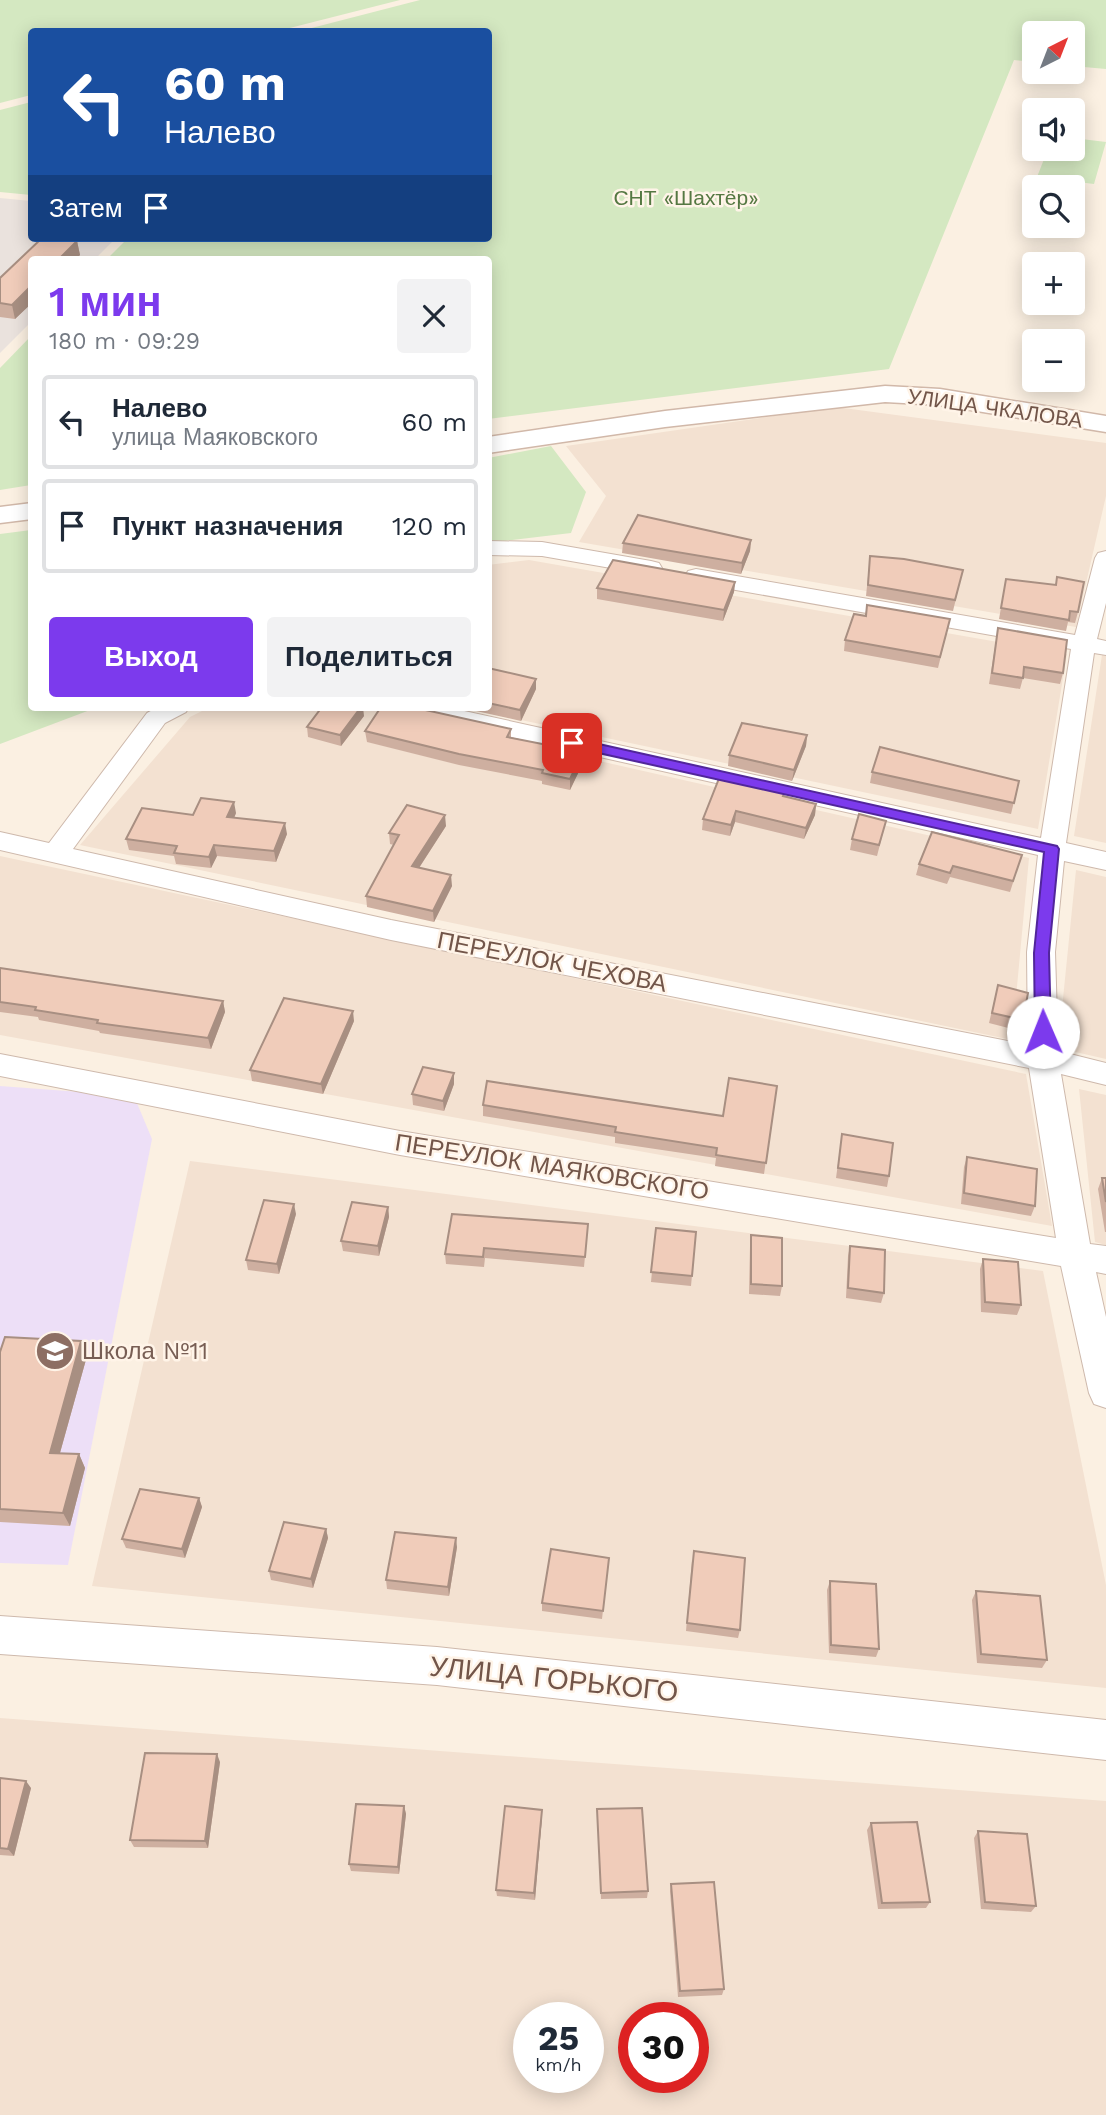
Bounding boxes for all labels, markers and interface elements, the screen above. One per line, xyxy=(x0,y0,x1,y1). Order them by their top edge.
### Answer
north arrow xyxy=(1022,21,1085,84)
map controls xyxy=(1022,21,1085,392)
text: 60 m xyxy=(164,54,286,112)
icon: left xyxy=(49,56,140,147)
button: sound xyxy=(1022,98,1085,161)
text: Налево xyxy=(164,113,276,151)
button: search xyxy=(1022,175,1085,238)
park label: СНТ «Шахтёр» xyxy=(613,185,759,210)
icon: arrive xyxy=(137,189,175,227)
text: Затем xyxy=(49,193,123,223)
button: + xyxy=(1022,252,1085,315)
text: 1 мин xyxy=(49,277,162,326)
button: close xyxy=(397,279,471,353)
text: 180 m · 09:29 xyxy=(49,328,200,355)
button: − xyxy=(1022,329,1085,392)
street label: УЛИЦА ЧКАЛОВА xyxy=(906,383,1084,433)
text: Налево xyxy=(112,393,207,423)
icon: left xyxy=(53,403,91,441)
text: 60 m xyxy=(401,407,467,437)
text: улица Маяковского xyxy=(112,424,318,451)
icon: arrive xyxy=(53,507,91,545)
text: Пункт назначения xyxy=(112,511,343,541)
text: 120 m xyxy=(392,511,467,541)
button: Выход xyxy=(49,617,253,697)
button: Поделиться xyxy=(267,617,471,697)
pin xyxy=(542,713,602,773)
icon: arrive xyxy=(553,724,591,762)
street label: ПЕРЕУЛОК ЧЕХОВА xyxy=(435,926,669,998)
position arrow xyxy=(1006,995,1080,1069)
street label: ПЕРЕУЛОК МАЯКОВСКОГО xyxy=(393,1128,711,1206)
school or university icon: Школа №11 xyxy=(34,1330,76,1372)
place label: Школа №11 xyxy=(82,1337,208,1365)
street label: УЛИЦА ГОРЬКОГО xyxy=(428,1650,680,1708)
speed limit sign: 30 xyxy=(618,2002,709,2093)
text: 25 xyxy=(538,2017,579,2059)
text: km/h xyxy=(535,2054,582,2075)

